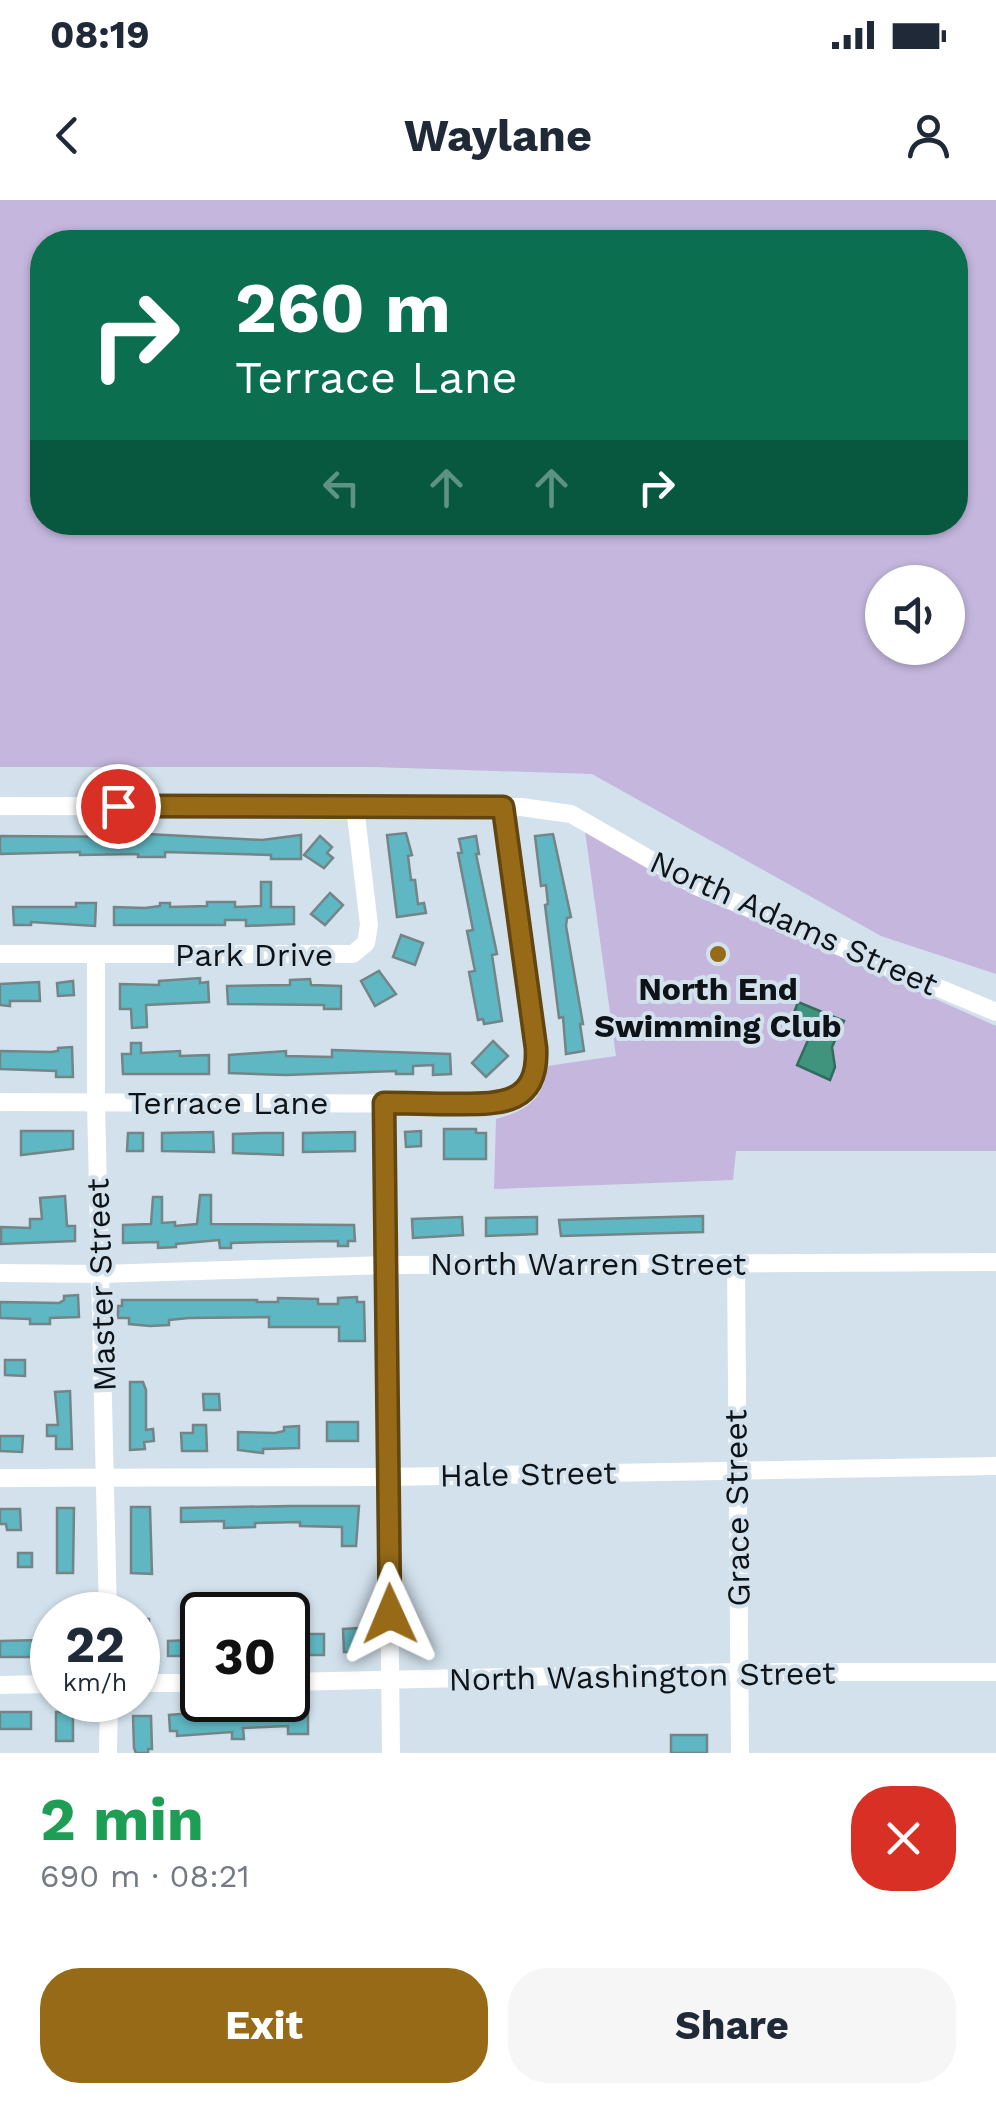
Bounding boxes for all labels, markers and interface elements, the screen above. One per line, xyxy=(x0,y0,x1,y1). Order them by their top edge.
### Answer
text: 08:19 xyxy=(50,13,150,57)
icon: back xyxy=(40,108,95,163)
icon: person xyxy=(901,108,956,163)
text: Waylane xyxy=(404,109,592,162)
text: 260 m xyxy=(235,267,451,349)
icon: right xyxy=(70,270,200,400)
text: Terrace Lane xyxy=(235,351,517,404)
icon: left xyxy=(314,460,369,515)
icon: ahead xyxy=(419,460,474,515)
icon: ahead xyxy=(524,460,579,515)
icon: right xyxy=(629,460,684,515)
map controls xyxy=(865,565,965,665)
button: sound xyxy=(865,565,965,665)
pin xyxy=(76,764,161,849)
icon: arrive xyxy=(91,779,146,834)
street label: North Adams Street xyxy=(644,842,944,1004)
street label: Park Drive xyxy=(175,936,333,974)
marker: North End Swimming Club xyxy=(707,943,729,965)
place label: North End Swimming Club xyxy=(594,970,842,1045)
street label: Terrace Lane xyxy=(128,1084,328,1122)
street label: Master Street xyxy=(78,1178,124,1392)
street label: North Warren Street xyxy=(430,1245,746,1283)
street label: Grace Street xyxy=(716,1409,758,1607)
street label: Hale Street xyxy=(439,1453,617,1495)
position arrow xyxy=(338,1562,442,1666)
speed limit sign: 30 xyxy=(180,1592,310,1722)
text: 22 xyxy=(65,1615,125,1674)
street label: North Washington Street xyxy=(448,1654,836,1698)
text: km/h xyxy=(63,1668,127,1697)
text: 2 min xyxy=(40,1784,204,1855)
button: close xyxy=(851,1786,956,1891)
text: 690 m · 08:21 xyxy=(40,1857,250,1895)
button: Exit xyxy=(40,1968,488,2083)
button: Share xyxy=(508,1968,956,2083)

